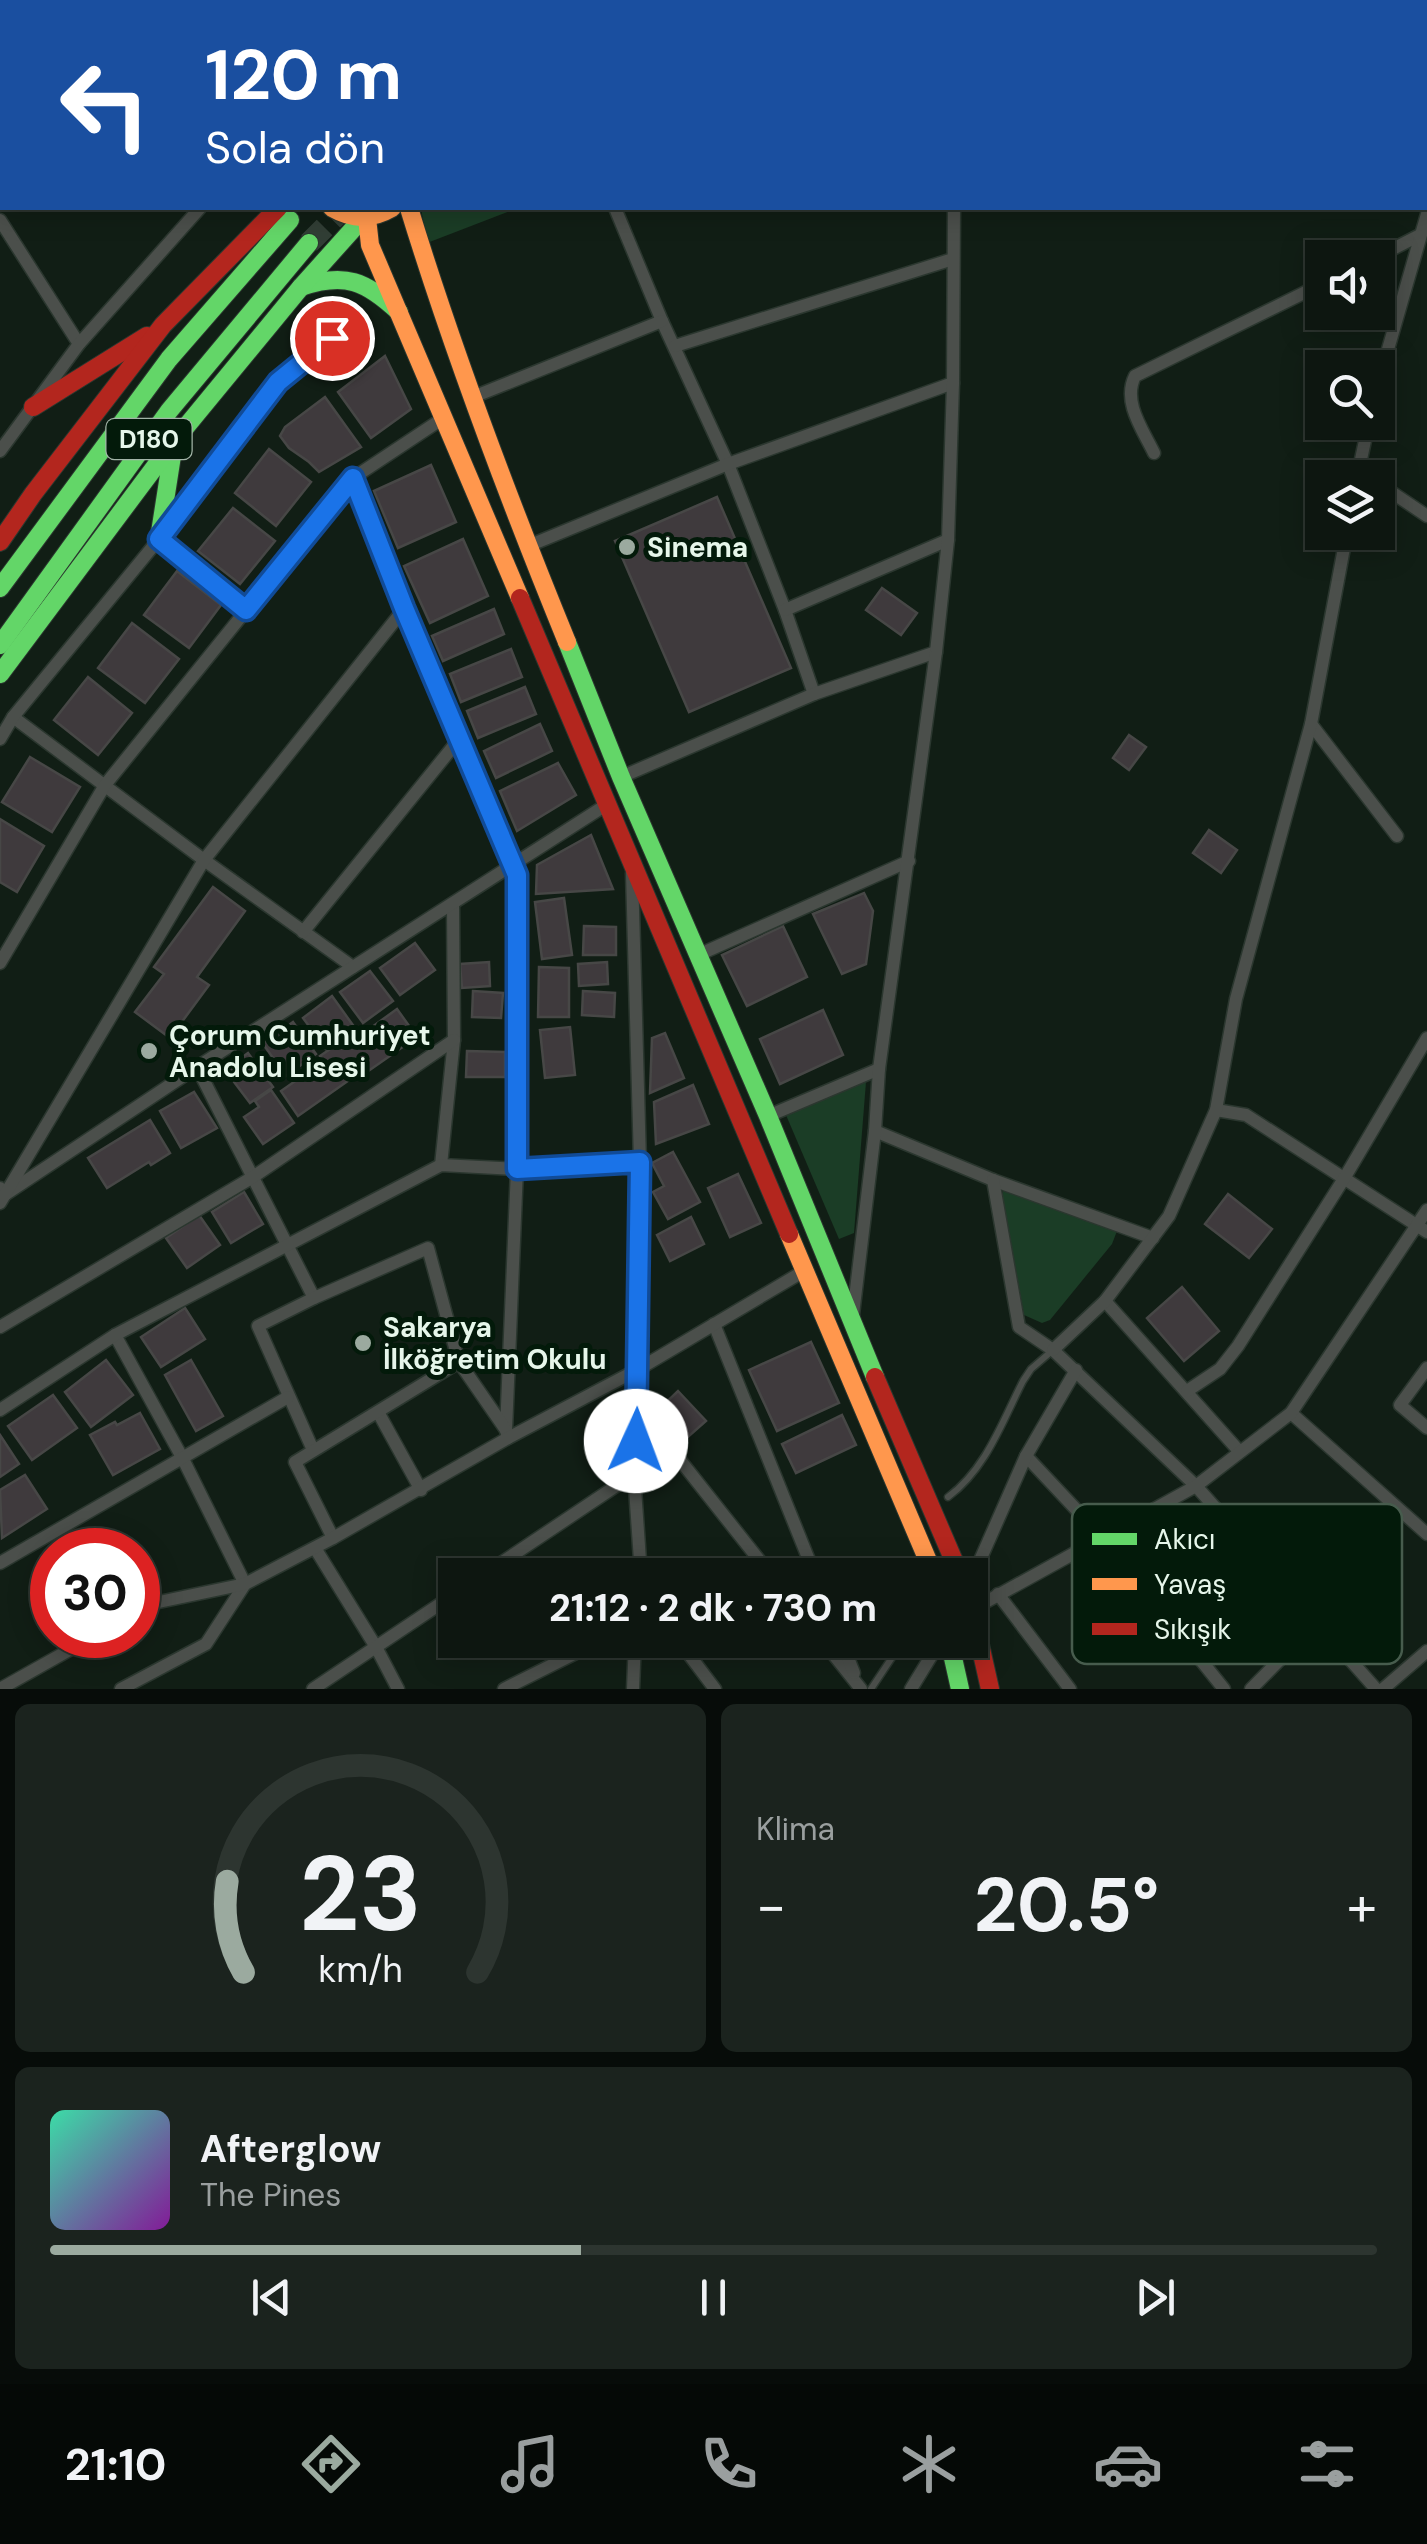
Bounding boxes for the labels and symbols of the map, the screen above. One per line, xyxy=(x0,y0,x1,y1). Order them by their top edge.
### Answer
pin xyxy=(290,296,375,381)
road number: D180 xyxy=(106,419,192,459)
place label: Sinema xyxy=(647,529,748,566)
marker: Sinema xyxy=(616,536,638,558)
place label: Çorum Cumhuriyet Anadolu Lisesi xyxy=(169,1017,431,1086)
marker: Çorum Cumhuriyet Anadolu Lisesi xyxy=(138,1040,160,1062)
place label: Sakarya İlköğretim Okulu xyxy=(383,1309,607,1378)
marker: Sakarya İlköğretim Okulu xyxy=(352,1332,374,1354)
position arrow xyxy=(584,1389,688,1493)
legend xyxy=(1072,1504,1402,1664)
text: Akıcı xyxy=(1154,1521,1215,1558)
speed limit sign: 30 xyxy=(30,1528,160,1658)
text: Yavaş xyxy=(1154,1566,1226,1603)
text: Sıkışık xyxy=(1154,1611,1231,1648)

